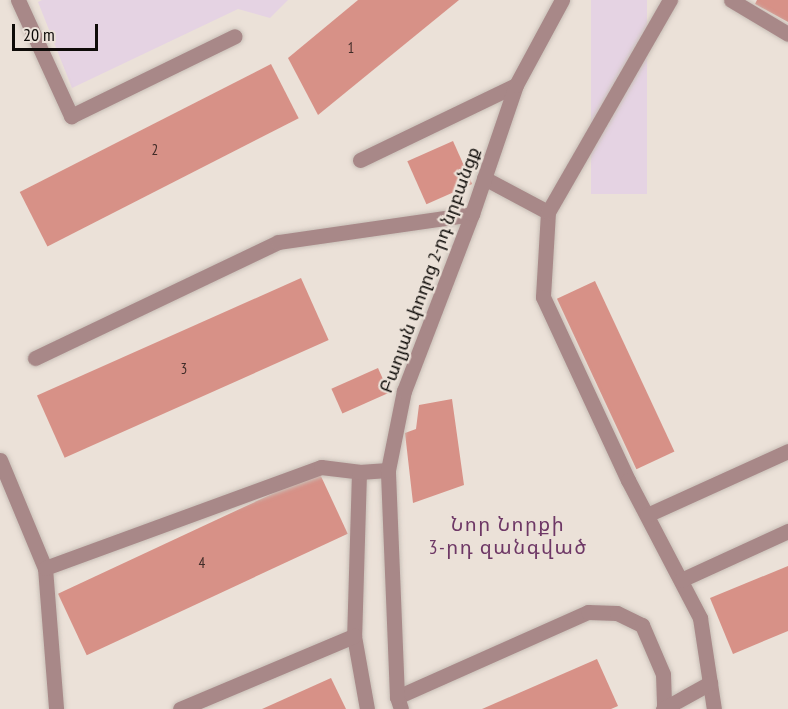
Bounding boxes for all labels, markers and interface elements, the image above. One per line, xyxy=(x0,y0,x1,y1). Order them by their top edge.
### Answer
scale bar xyxy=(15,12,100,50)
text: 20 m xyxy=(23,23,55,46)
house number: 1 xyxy=(348,39,354,57)
house number: 2 xyxy=(152,141,158,159)
street label: Բաղյան փողոց 2-րդ նրբանցք xyxy=(375,144,485,396)
house number: 3 xyxy=(181,360,187,378)
district label: Նոր Նորքի 3-րդ զանգված xyxy=(428,513,588,560)
house number: 4 xyxy=(199,554,205,572)

